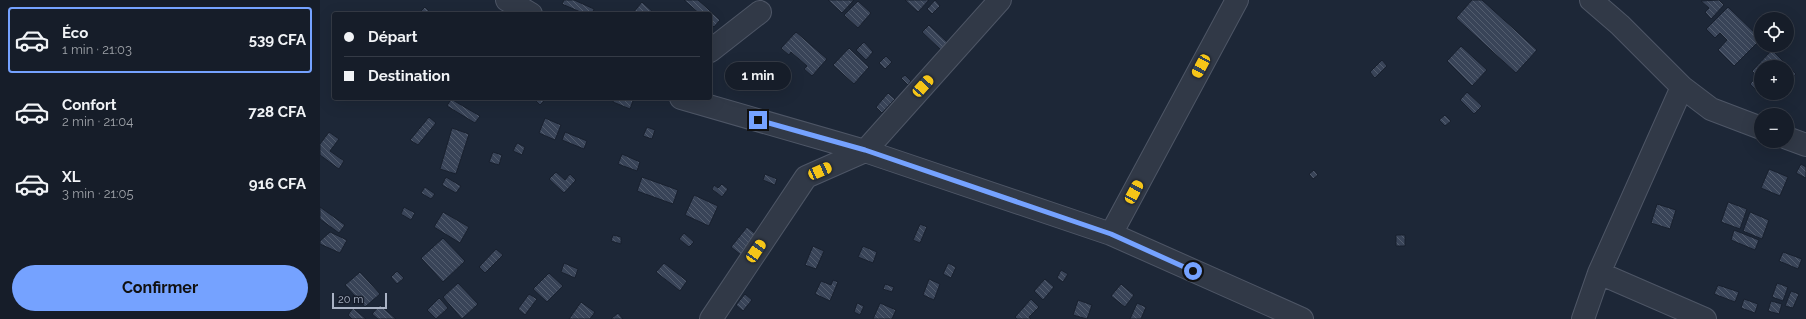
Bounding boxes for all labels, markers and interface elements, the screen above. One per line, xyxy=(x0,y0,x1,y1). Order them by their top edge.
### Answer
map controls xyxy=(1754,12,1794,148)
button: locate xyxy=(1754,12,1794,52)
icon: car xyxy=(14,22,50,58)
text: Éco xyxy=(62,24,88,42)
text: Départ xyxy=(368,28,417,46)
text: 539 CFA xyxy=(249,31,306,49)
text: 1 min · 21:03 xyxy=(62,42,132,57)
car xyxy=(1190,53,1212,79)
button: + xyxy=(1754,60,1794,100)
callout: 1 min xyxy=(725,62,791,90)
text: Destination xyxy=(368,67,450,85)
text: 1 min xyxy=(742,68,774,83)
car xyxy=(911,73,935,99)
icon: car xyxy=(14,94,50,130)
text: Confort xyxy=(62,96,116,114)
text: 728 CFA xyxy=(248,103,306,121)
button: − xyxy=(1754,108,1794,148)
route end xyxy=(749,111,767,129)
text: 2 min · 21:04 xyxy=(62,114,133,129)
car xyxy=(807,161,833,181)
icon: car xyxy=(14,166,50,202)
text: XL xyxy=(62,168,80,186)
text: 916 CFA xyxy=(249,175,306,193)
car xyxy=(1123,179,1145,205)
text: 3 min · 21:05 xyxy=(62,186,134,201)
car xyxy=(744,238,768,264)
route start xyxy=(1184,262,1202,280)
button: Confirmer xyxy=(12,265,308,311)
scale bar xyxy=(332,291,387,310)
text: 20 m xyxy=(338,293,363,306)

